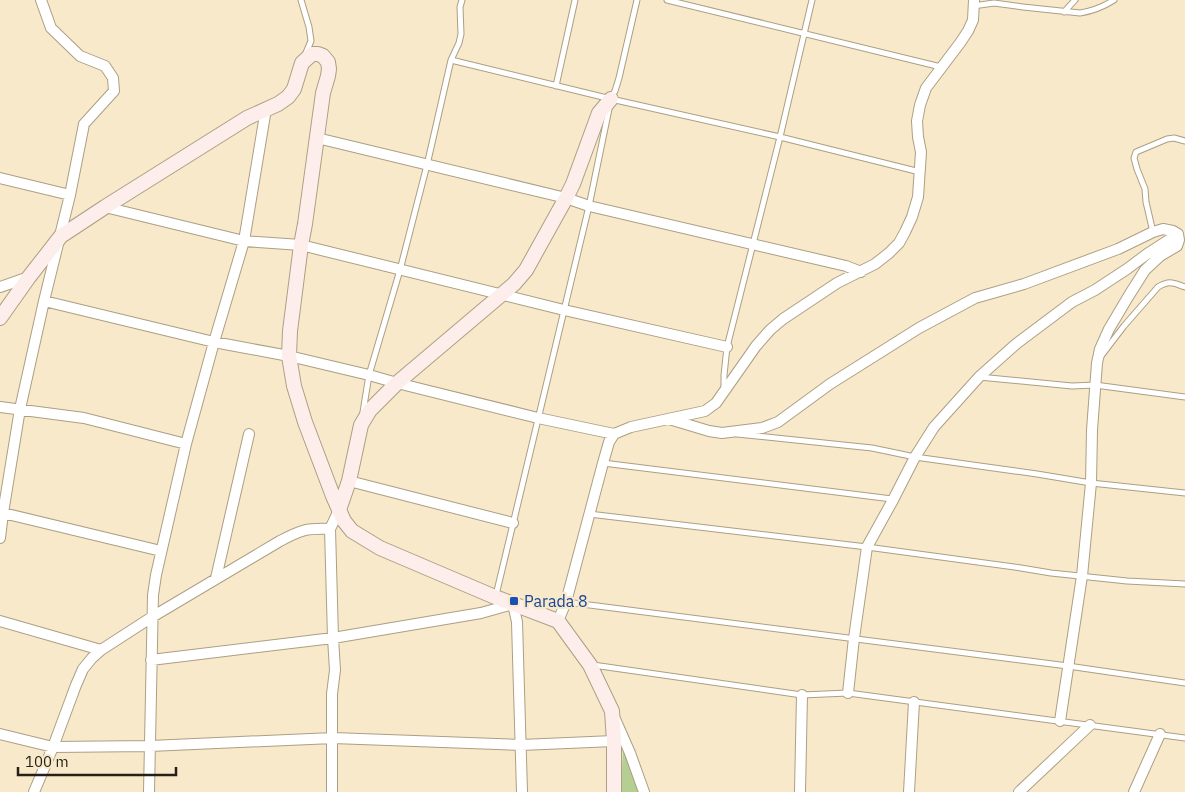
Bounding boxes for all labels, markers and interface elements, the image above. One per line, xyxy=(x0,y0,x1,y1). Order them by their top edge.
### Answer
place label: Parada 8 xyxy=(524,591,588,611)
marker: Parada 8 xyxy=(508,595,520,607)
scale bar xyxy=(18,744,175,776)
text: 100 m xyxy=(25,752,69,771)

